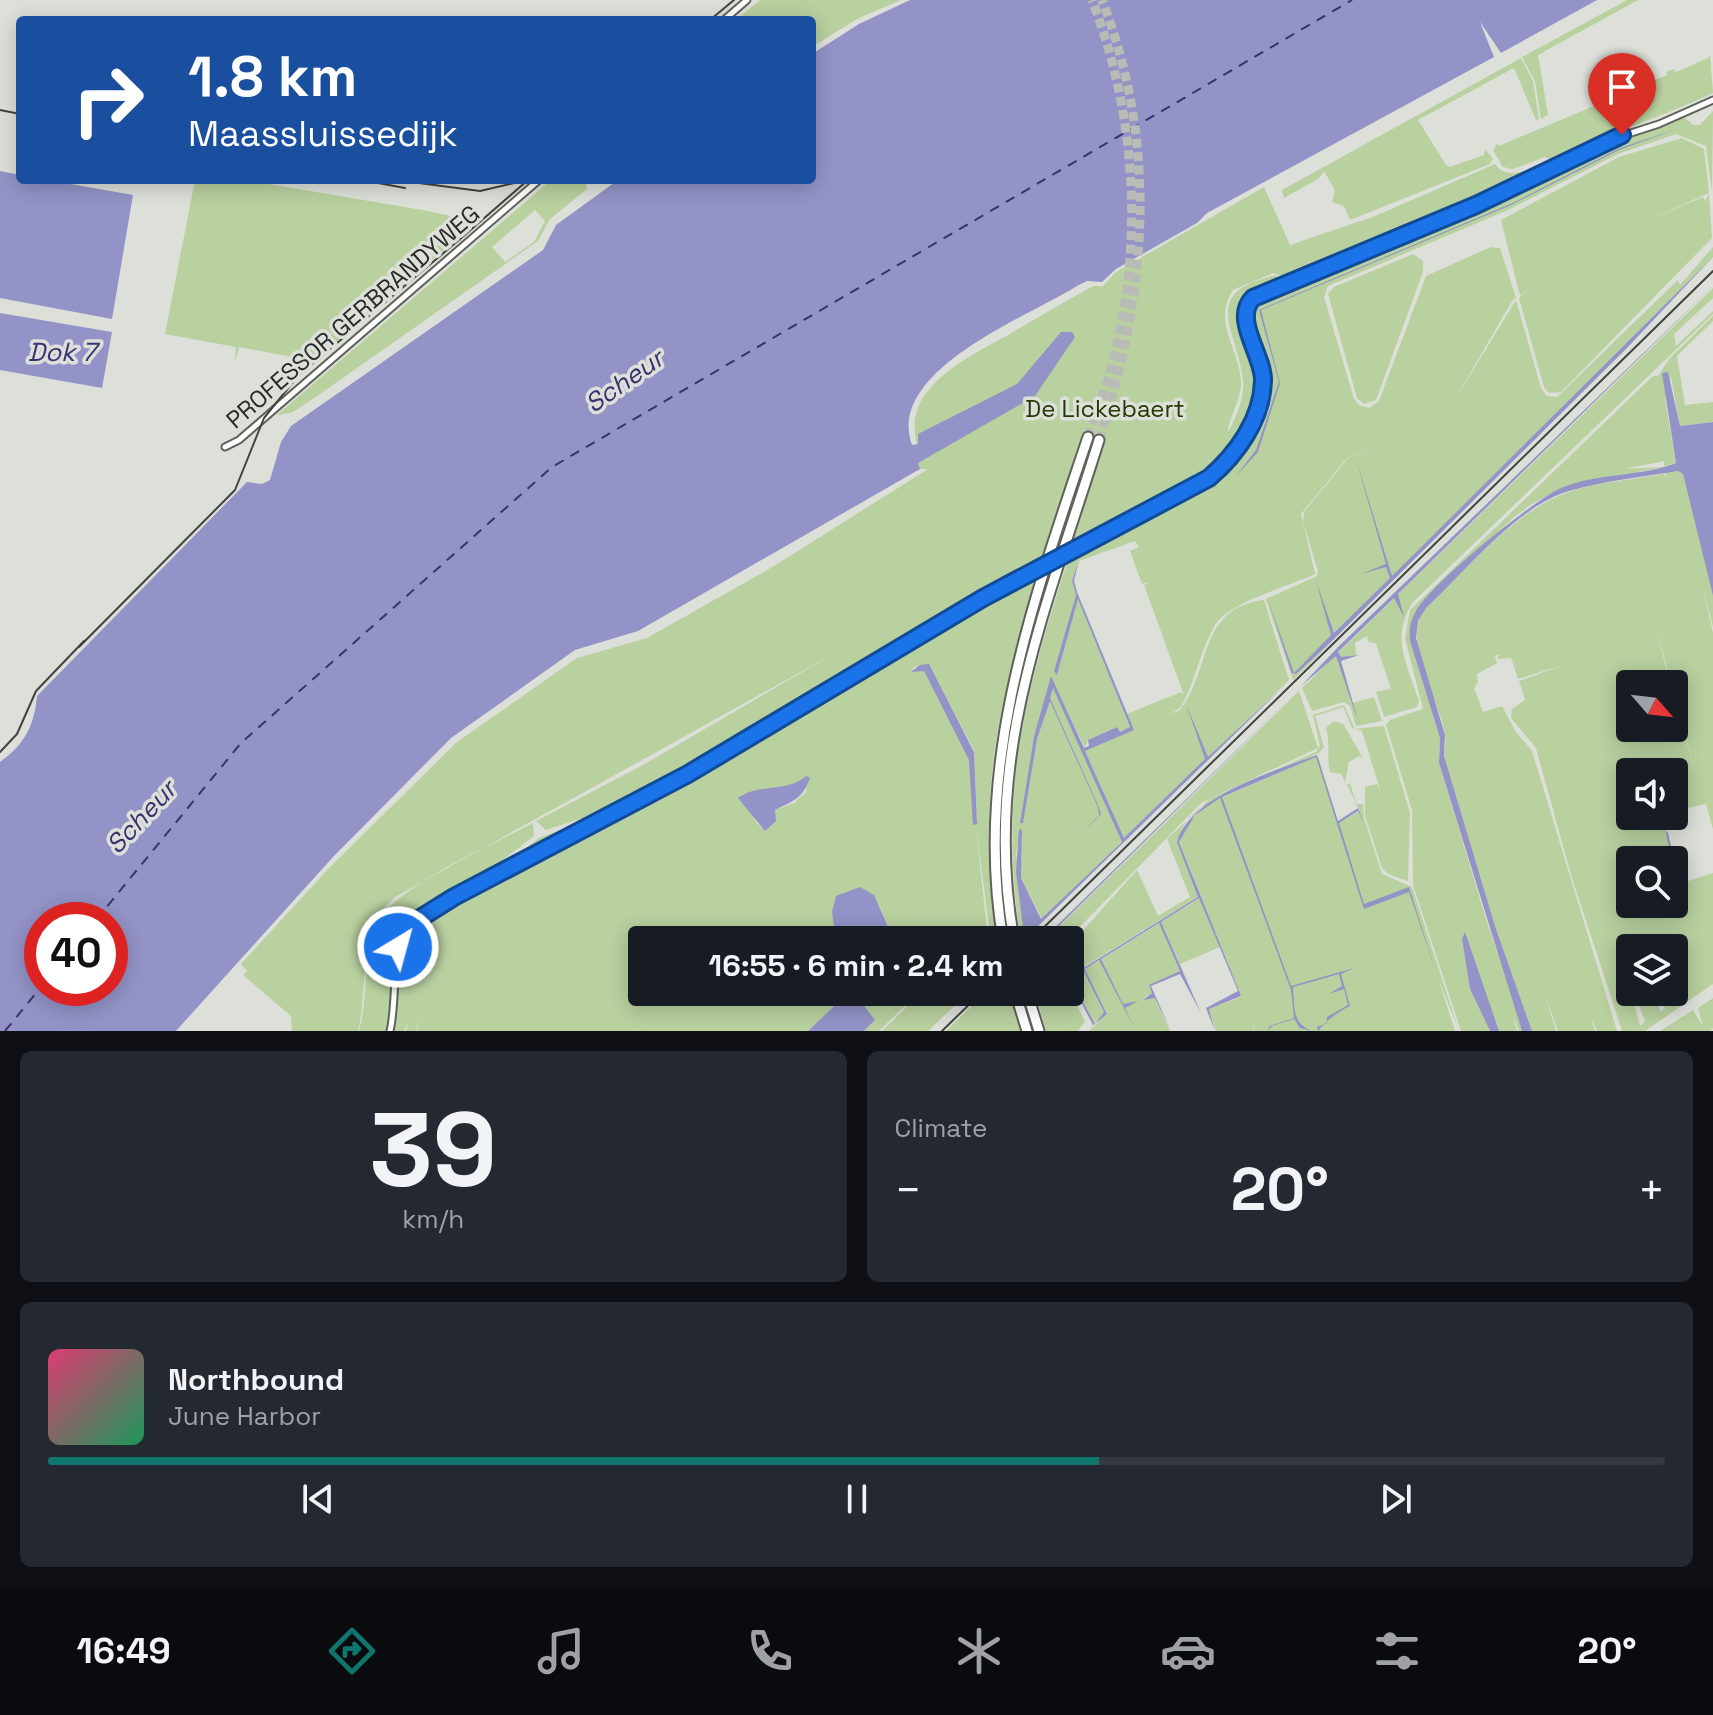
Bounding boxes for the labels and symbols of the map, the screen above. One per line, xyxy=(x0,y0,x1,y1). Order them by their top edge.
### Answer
pin xyxy=(1588,53,1656,135)
street label: PROFESSOR GERBRANDYWEG xyxy=(220,198,486,435)
water label: Dok 7 xyxy=(28,335,101,369)
water label: Scheur xyxy=(578,340,673,420)
park label: De Lickebaert xyxy=(1025,393,1185,424)
north arrow xyxy=(1616,670,1688,742)
water label: Scheur xyxy=(98,771,186,861)
speed limit sign: 40 xyxy=(24,902,128,1006)
position arrow xyxy=(356,905,440,989)

